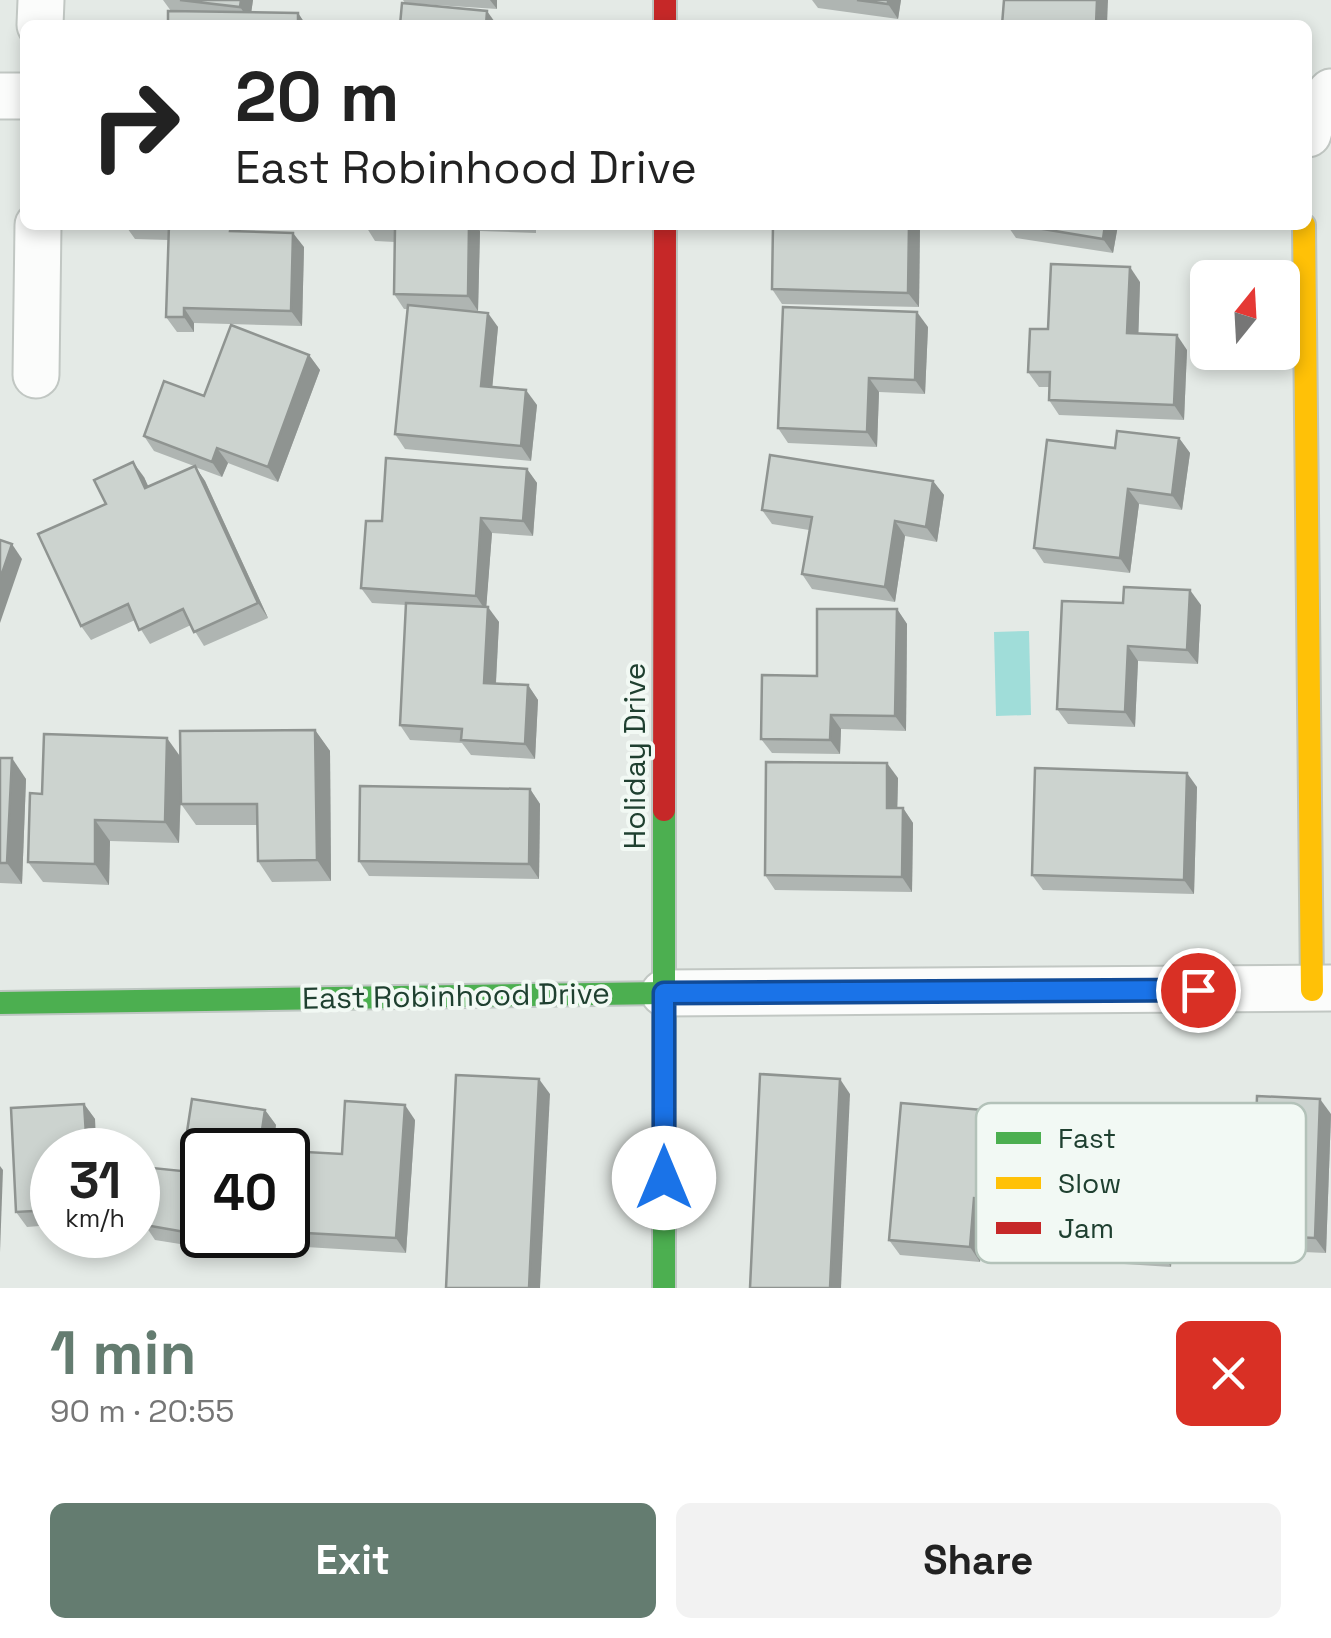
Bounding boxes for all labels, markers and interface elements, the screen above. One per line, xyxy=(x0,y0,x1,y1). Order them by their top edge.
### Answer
text: 20 m xyxy=(235,52,400,141)
icon: right xyxy=(70,60,200,190)
text: East Robinhood Drive xyxy=(235,139,697,196)
north arrow xyxy=(1190,260,1300,370)
map controls xyxy=(1190,260,1300,370)
street label: Holiday Drive xyxy=(615,662,654,850)
pin xyxy=(1156,948,1241,1033)
icon: arrive xyxy=(1171,963,1226,1018)
street label: East Robinhood Drive xyxy=(302,973,610,1018)
legend xyxy=(976,1103,1306,1263)
text: Fast xyxy=(1058,1120,1116,1156)
position arrow xyxy=(612,1126,716,1230)
speed limit sign: 40 xyxy=(180,1128,310,1258)
text: 31 xyxy=(69,1149,121,1213)
text: Slow xyxy=(1058,1165,1121,1201)
text: km/h xyxy=(65,1202,125,1234)
text: Jam xyxy=(1058,1210,1114,1246)
text: 1 min xyxy=(50,1315,197,1392)
button: close xyxy=(1176,1321,1281,1426)
text: 90 m · 20:55 xyxy=(50,1391,235,1431)
button: Exit xyxy=(50,1503,656,1618)
button: Share xyxy=(676,1503,1281,1618)

